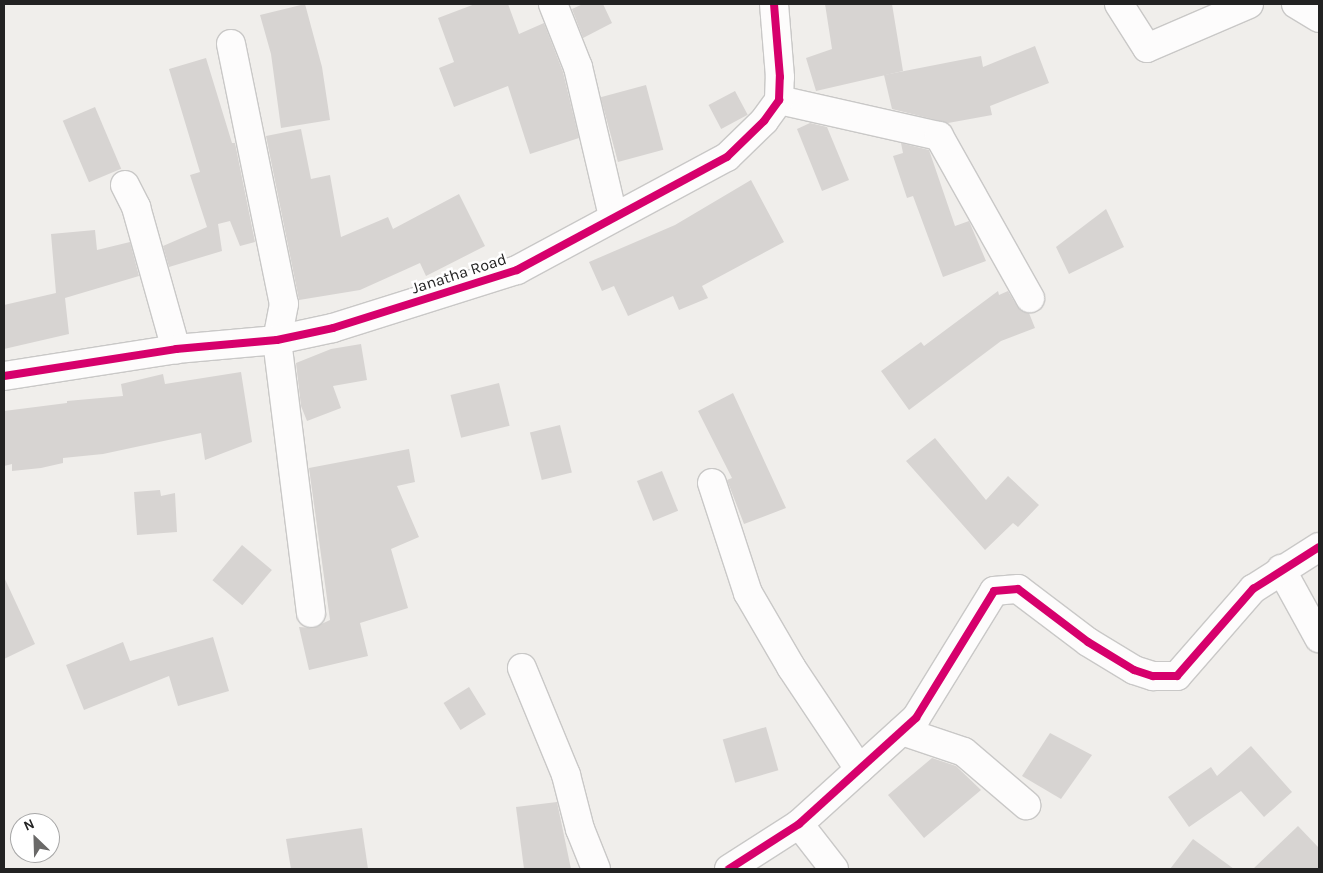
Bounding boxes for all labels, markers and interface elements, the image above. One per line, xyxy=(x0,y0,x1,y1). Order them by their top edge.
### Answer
street label: Janatha Road xyxy=(409,250,509,298)
north arrow xyxy=(10,813,60,863)
text: N xyxy=(21,815,37,835)

